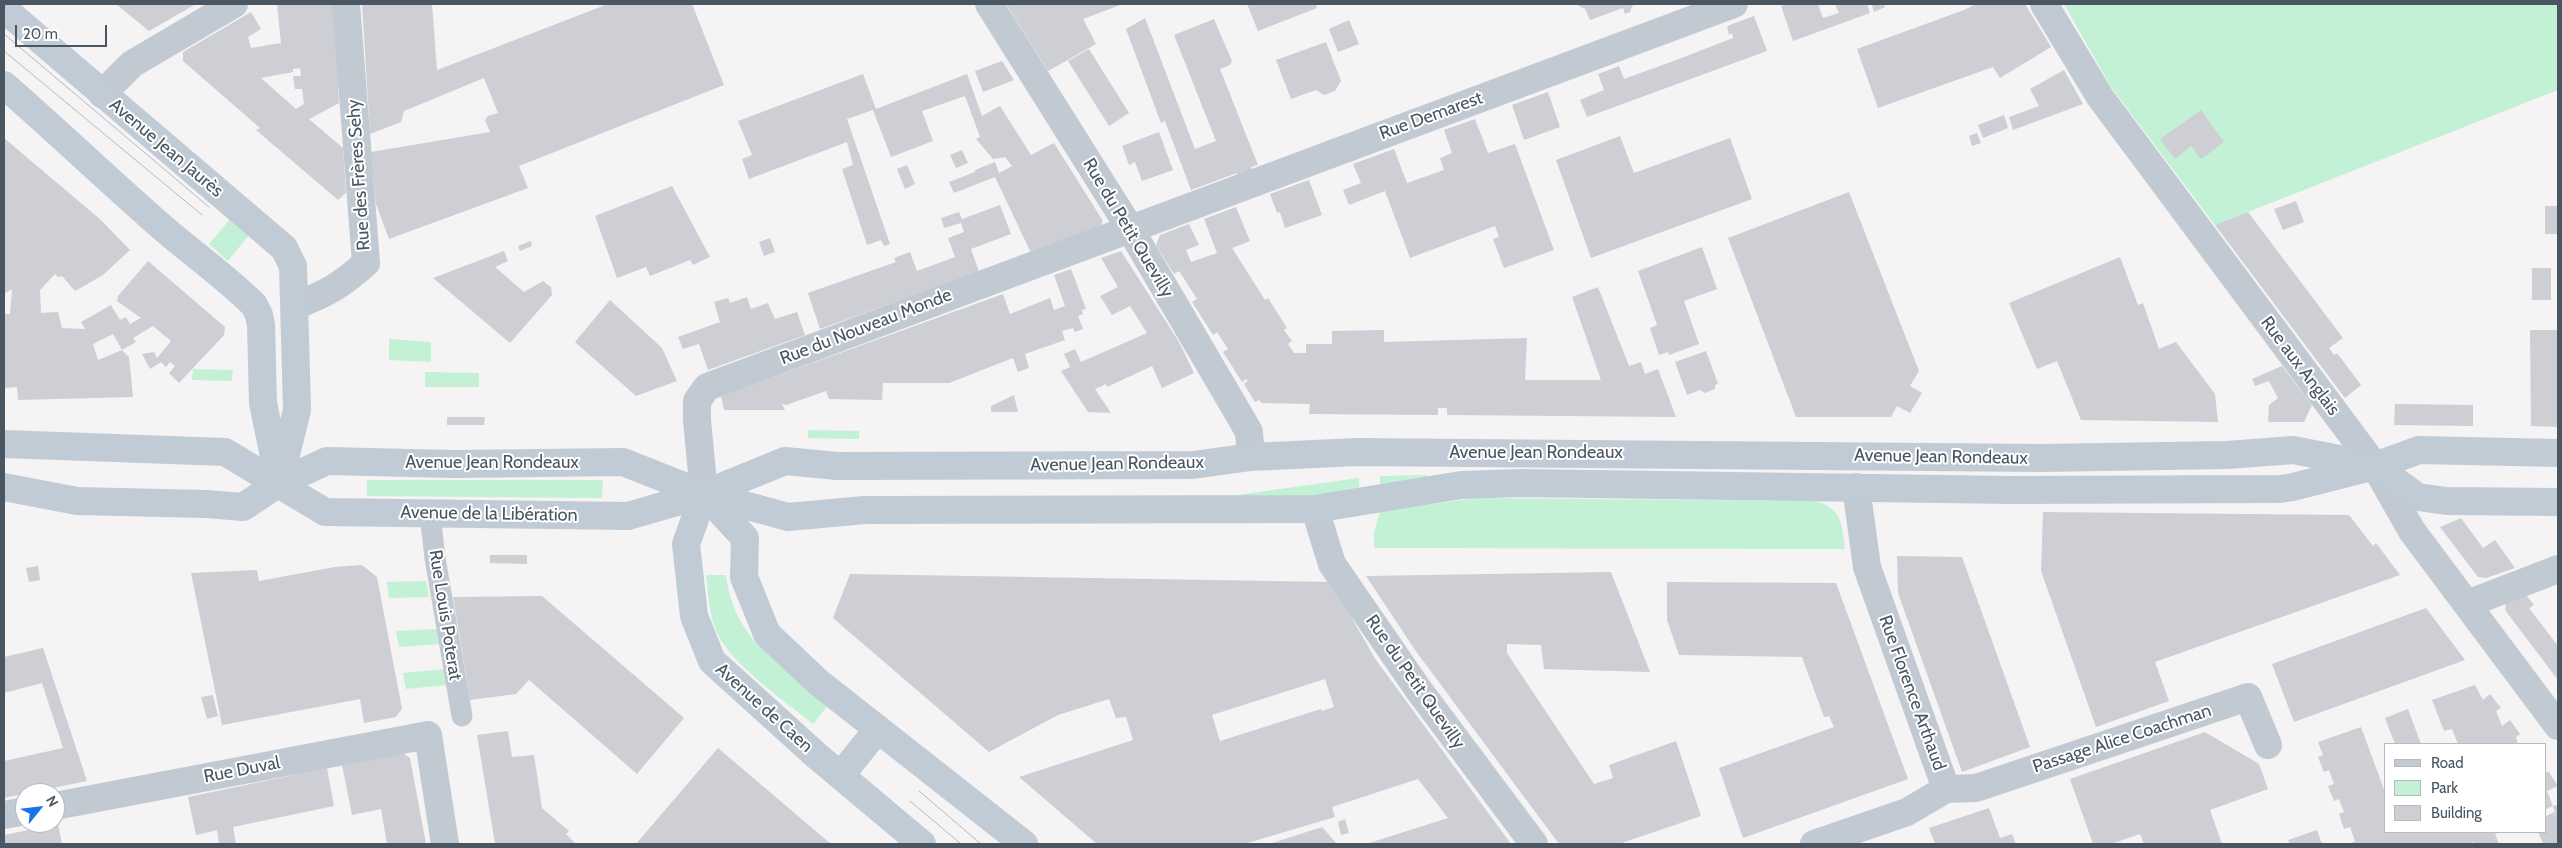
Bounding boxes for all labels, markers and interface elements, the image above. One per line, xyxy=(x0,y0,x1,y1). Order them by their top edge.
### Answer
scale bar xyxy=(18,15,110,47)
text: 20 m xyxy=(23,25,58,43)
street label: Rue Demarest xyxy=(1376,87,1486,145)
street label: Avenue Jean Jaurès xyxy=(105,94,227,202)
street label: Rue des Frères Sehy xyxy=(343,99,375,251)
street label: Rue du Petit Quevilly xyxy=(1078,154,1178,302)
street label: Rue du Nouveau Monde xyxy=(777,284,955,370)
street label: Rue aux Anglais xyxy=(2256,312,2344,420)
street label: Avenue Jean Rondeaux xyxy=(1449,442,1623,464)
street label: Avenue Jean Rondeaux xyxy=(1854,445,2028,469)
street label: Avenue Jean Rondeaux xyxy=(405,452,579,474)
street label: Avenue Jean Rondeaux xyxy=(1030,452,1204,476)
street label: Avenue de la Libération xyxy=(400,502,578,526)
street label: Rue Louis Poterat xyxy=(424,548,466,682)
street label: Rue du Petit Quevilly xyxy=(1361,611,1469,753)
street label: Rue Florence Arthaud xyxy=(1874,612,1950,774)
street label: Avenue de Caen xyxy=(711,659,817,757)
street label: Passage Alice Coachman xyxy=(2030,700,2214,778)
legend xyxy=(2384,743,2547,833)
street label: Rue Duval xyxy=(202,752,282,788)
text: Road xyxy=(2431,754,2464,772)
text: Park xyxy=(2431,779,2458,797)
north arrow xyxy=(15,783,65,833)
text: N xyxy=(42,793,63,810)
text: Building xyxy=(2431,804,2482,822)

